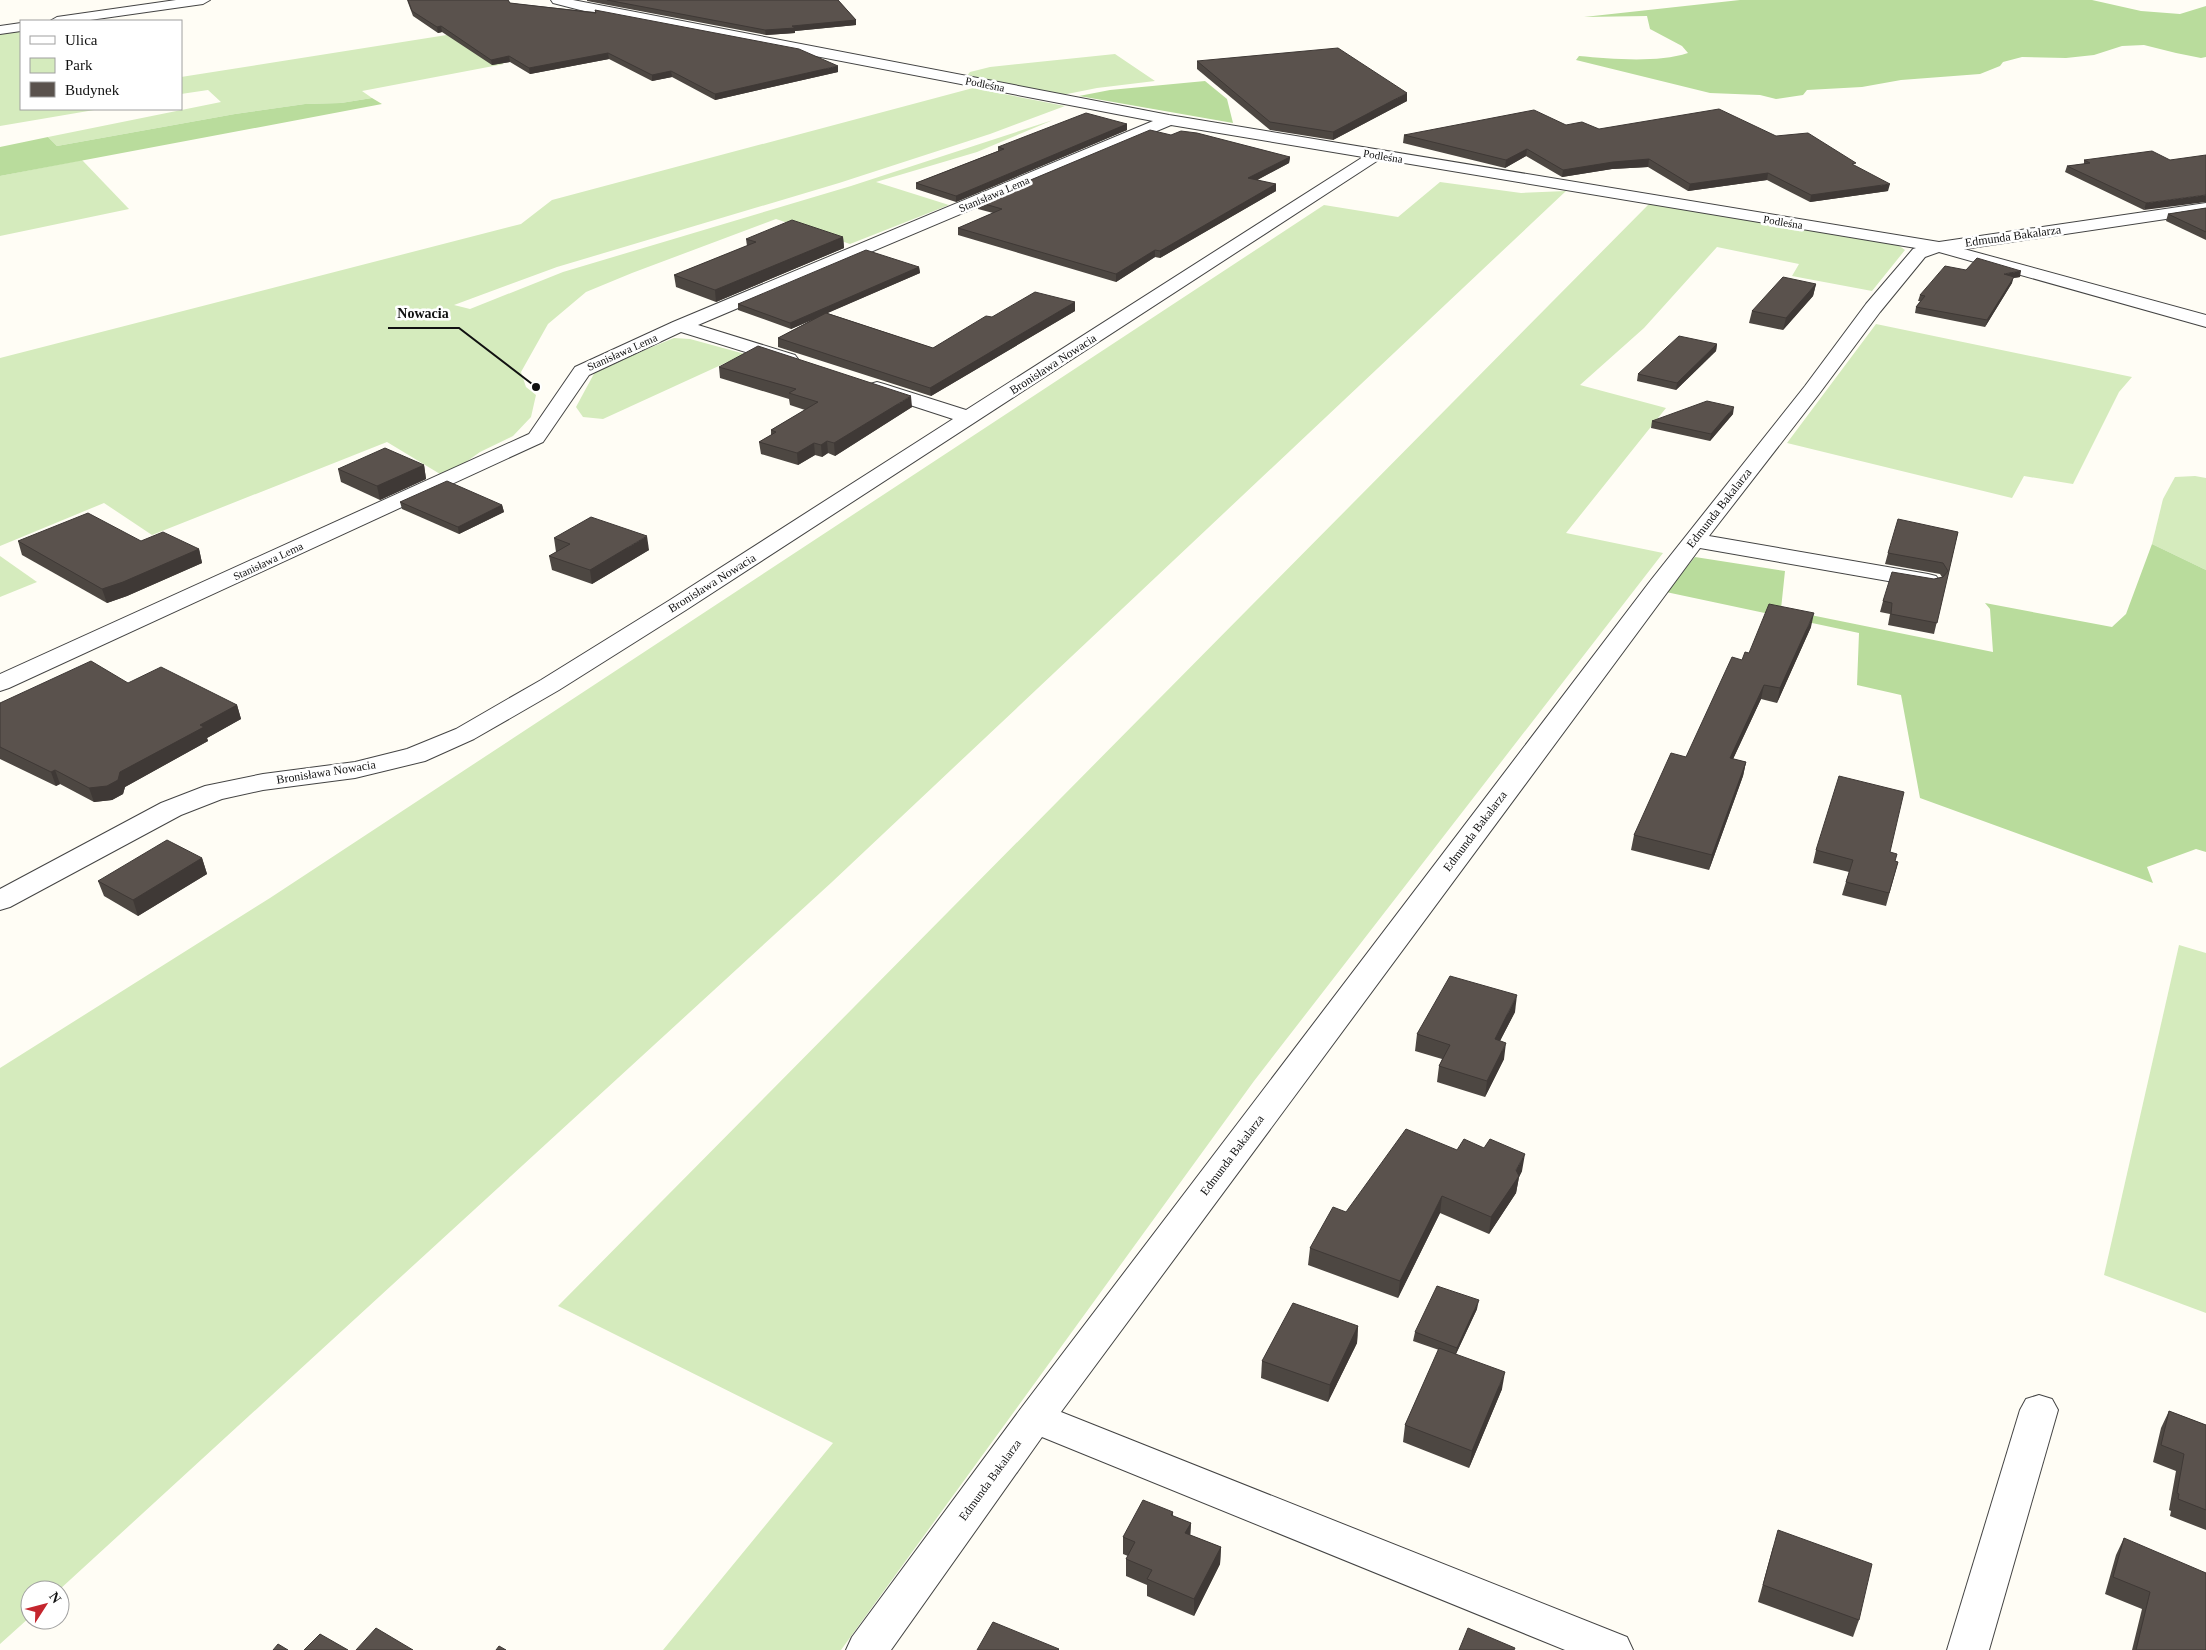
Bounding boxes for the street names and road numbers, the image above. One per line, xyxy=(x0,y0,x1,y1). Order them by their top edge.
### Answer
street label: Podleśna xyxy=(964,74,1006,94)
street label: Podleśna xyxy=(1362,147,1404,165)
street label: Stanisława Lema xyxy=(957,174,1031,214)
street label: Podleśna xyxy=(1762,213,1804,231)
street label: Edmunda Bakalarza xyxy=(1964,222,2063,250)
street label: Bronisława Nowacia xyxy=(1007,330,1099,397)
street label: Stanisława Lema xyxy=(585,331,659,373)
street label: Edmunda Bakalarza xyxy=(1684,465,1755,551)
street label: Stanisława Lema xyxy=(231,540,305,582)
street label: Bronisława Nowacia xyxy=(666,550,759,616)
street label: Bronisława Nowacia xyxy=(275,757,377,787)
street label: Edmunda Bakalarza xyxy=(1440,788,1510,874)
street label: Edmunda Bakalarza xyxy=(1197,1112,1267,1198)
street label: Edmunda Bakalarza xyxy=(956,1436,1025,1523)

